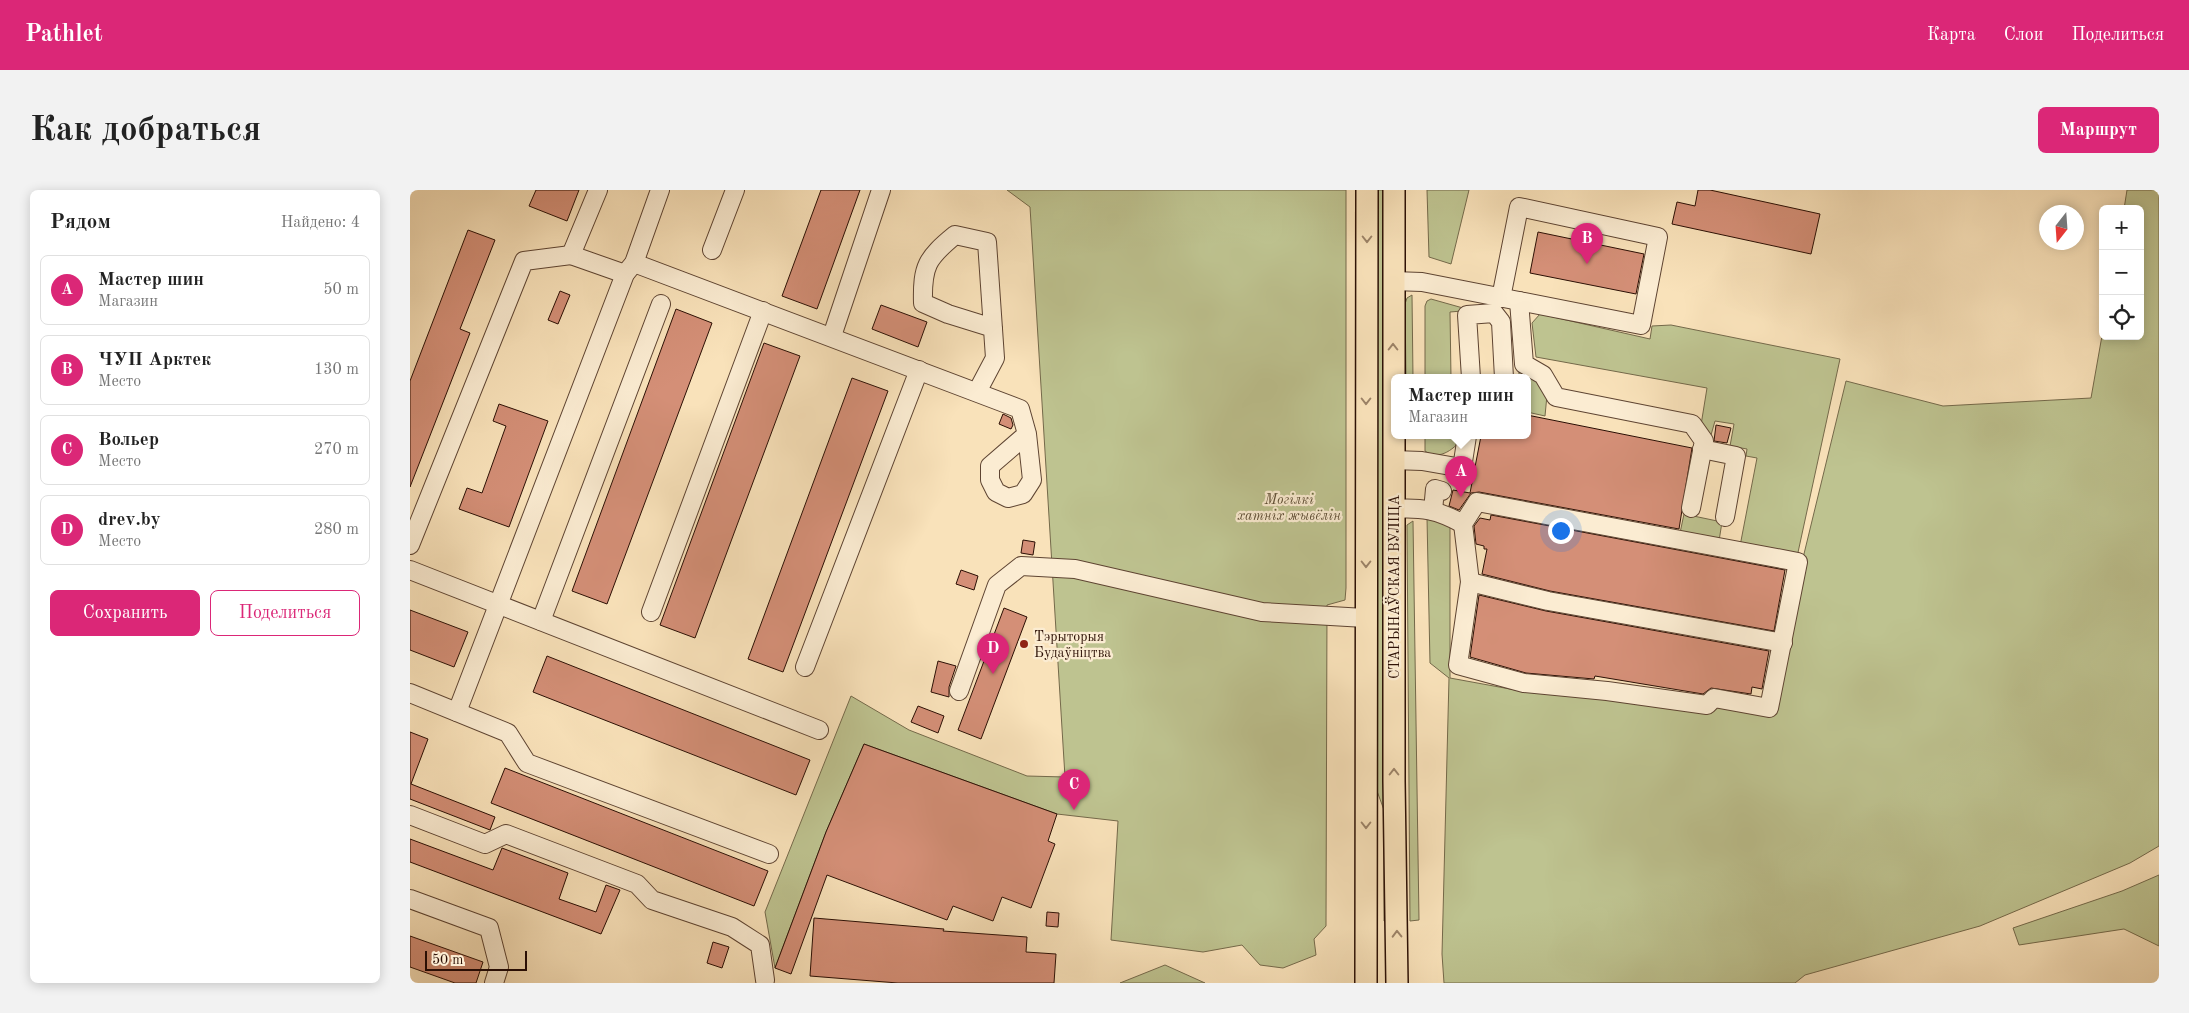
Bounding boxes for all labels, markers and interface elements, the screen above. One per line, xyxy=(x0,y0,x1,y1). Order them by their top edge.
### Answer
text: Pathlet xyxy=(25,23,103,47)
text: Карта xyxy=(1927,26,1976,44)
text: Слои xyxy=(2004,26,2043,44)
text: Поделиться xyxy=(2071,26,2164,44)
button: Маршрут xyxy=(2038,107,2159,153)
text: Как добраться xyxy=(30,113,261,148)
north arrow xyxy=(2039,205,2084,250)
map controls xyxy=(2099,205,2144,340)
button: + xyxy=(2099,205,2144,250)
text: Рядом xyxy=(50,212,111,233)
text: Найдено: 4 xyxy=(281,215,360,231)
pin: B xyxy=(1571,223,1603,264)
one-way arrow xyxy=(1362,235,1372,243)
button: − xyxy=(2099,250,2144,295)
text: Мастер шин xyxy=(98,271,204,290)
text: A xyxy=(61,282,73,298)
text: 50 m xyxy=(323,282,359,298)
text: Магазин xyxy=(98,294,158,310)
button: locate xyxy=(2099,295,2144,340)
one-way arrow xyxy=(1388,343,1398,350)
text: ЧУП Арктек xyxy=(98,351,211,370)
text: B xyxy=(61,362,73,378)
text: 130 m xyxy=(314,362,359,378)
text: Место xyxy=(98,374,141,390)
popup xyxy=(1391,374,1531,439)
text: Мастер шин xyxy=(1408,387,1514,406)
one-way arrow xyxy=(1361,398,1371,405)
text: Магазин xyxy=(1408,410,1468,426)
text: Вольер xyxy=(98,431,159,450)
text: C xyxy=(62,442,72,458)
text: 270 m xyxy=(314,442,359,458)
text: Место xyxy=(98,454,141,470)
pin: A xyxy=(1445,456,1477,497)
park label: Могілкі хатніх жывёлін xyxy=(1237,493,1341,523)
street label: СТАРЫНАЎСКАЯ ВУЛІЦА xyxy=(1384,495,1402,679)
text: drev.by xyxy=(98,511,161,530)
your location xyxy=(1548,518,1574,544)
text: D xyxy=(61,522,73,538)
text: 280 m xyxy=(314,522,359,538)
text: Место xyxy=(98,534,141,550)
one-way arrow xyxy=(1361,560,1371,568)
button: Сохранить xyxy=(50,590,200,636)
button: Поделиться xyxy=(210,590,360,636)
place label: Тэрыторыя Будаўніцтва xyxy=(1034,630,1111,660)
pin: D xyxy=(977,633,1009,674)
marker: Тэрыторыя Будаўніцтва xyxy=(1018,638,1030,650)
one-way arrow xyxy=(1389,768,1399,776)
pin: C xyxy=(1058,769,1090,810)
one-way arrow xyxy=(1361,822,1371,830)
one-way arrow xyxy=(1392,930,1402,938)
scale bar xyxy=(425,948,528,971)
text: 50 m xyxy=(432,953,463,967)

